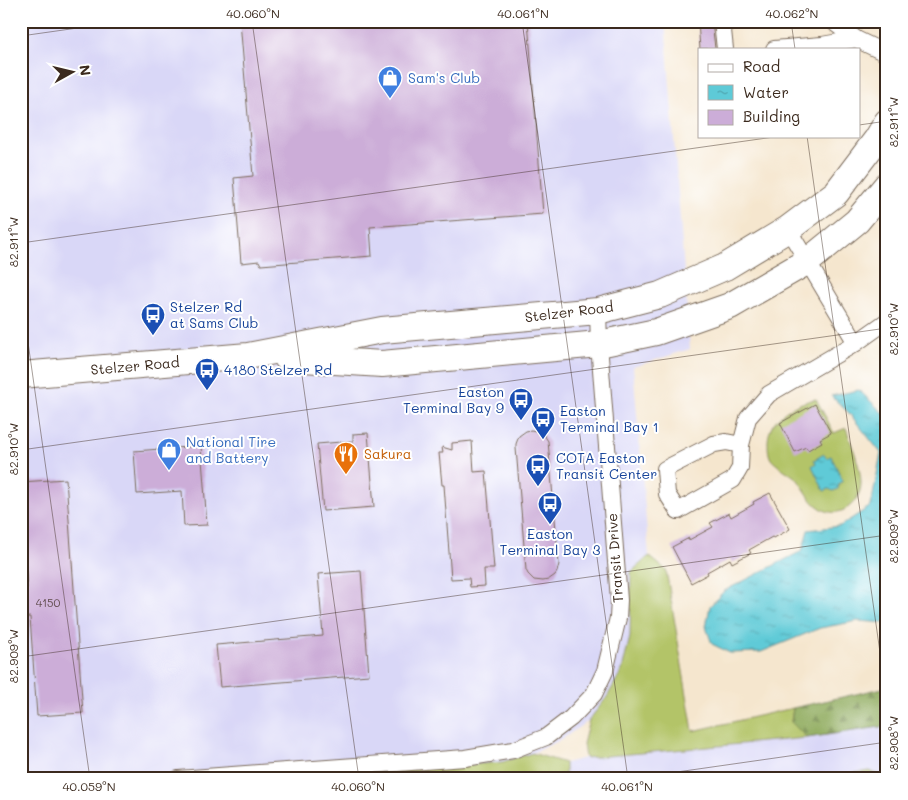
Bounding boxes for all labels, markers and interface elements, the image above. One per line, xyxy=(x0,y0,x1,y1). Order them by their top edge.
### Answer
text: 40.060°N xyxy=(226,5,280,21)
text: 40.061°N xyxy=(497,5,549,21)
text: 40.062°N xyxy=(766,5,818,21)
north arrow xyxy=(48,48,98,98)
legend xyxy=(698,48,860,138)
text: Road xyxy=(743,56,780,76)
text: N xyxy=(75,64,96,77)
shop icon: Sam's Club xyxy=(377,65,403,99)
place label: Sam's Club xyxy=(408,68,480,87)
text: Water xyxy=(743,82,789,102)
text: 82.911°W xyxy=(885,97,901,147)
text: Building xyxy=(743,106,800,126)
text: 82.911°W xyxy=(5,217,21,267)
place label: Stelzer Rd at Sams Club xyxy=(170,297,259,332)
street label: Stelzer Road xyxy=(524,297,614,326)
bus stop icon: Stelzer Rd at Sams Club xyxy=(140,302,166,336)
text: 82.910°W xyxy=(885,303,901,355)
street label: Stelzer Road xyxy=(90,352,180,379)
bus stop icon: 4180 Stelzer Rd xyxy=(194,357,220,391)
place label: 4180 Stelzer Rd xyxy=(224,360,332,379)
place label: Easton Terminal Bay 9 xyxy=(403,382,504,417)
bus stop icon: Easton Terminal Bay 9 xyxy=(508,387,534,421)
place label: Easton Terminal Bay 1 xyxy=(560,401,659,436)
bus stop icon: Easton Terminal Bay 1 xyxy=(530,406,556,440)
text: 82.910°W xyxy=(5,423,21,475)
place label: National Tire and Battery xyxy=(186,432,276,467)
shop icon: National Tire and Battery xyxy=(156,437,182,471)
restaurant icon: Sakura xyxy=(333,441,359,475)
place label: Sakura xyxy=(364,444,411,463)
place label: COTA Easton Transit Center xyxy=(556,448,657,483)
bus stop icon: COTA Easton Transit Center xyxy=(525,453,551,487)
bus stop icon: Easton Terminal Bay 3 xyxy=(537,491,563,525)
text: 82.909°W xyxy=(885,509,901,563)
street label: Transit Drive xyxy=(602,512,627,604)
place label: Easton Terminal Bay 3 xyxy=(500,524,600,559)
house number: 4150 xyxy=(36,595,60,610)
text: 82.909°W xyxy=(5,629,21,683)
text: 82.908°W xyxy=(885,716,901,770)
text: 40.059°N xyxy=(63,778,115,794)
text: 40.060°N xyxy=(331,778,385,794)
text: 40.061°N xyxy=(601,778,653,794)

